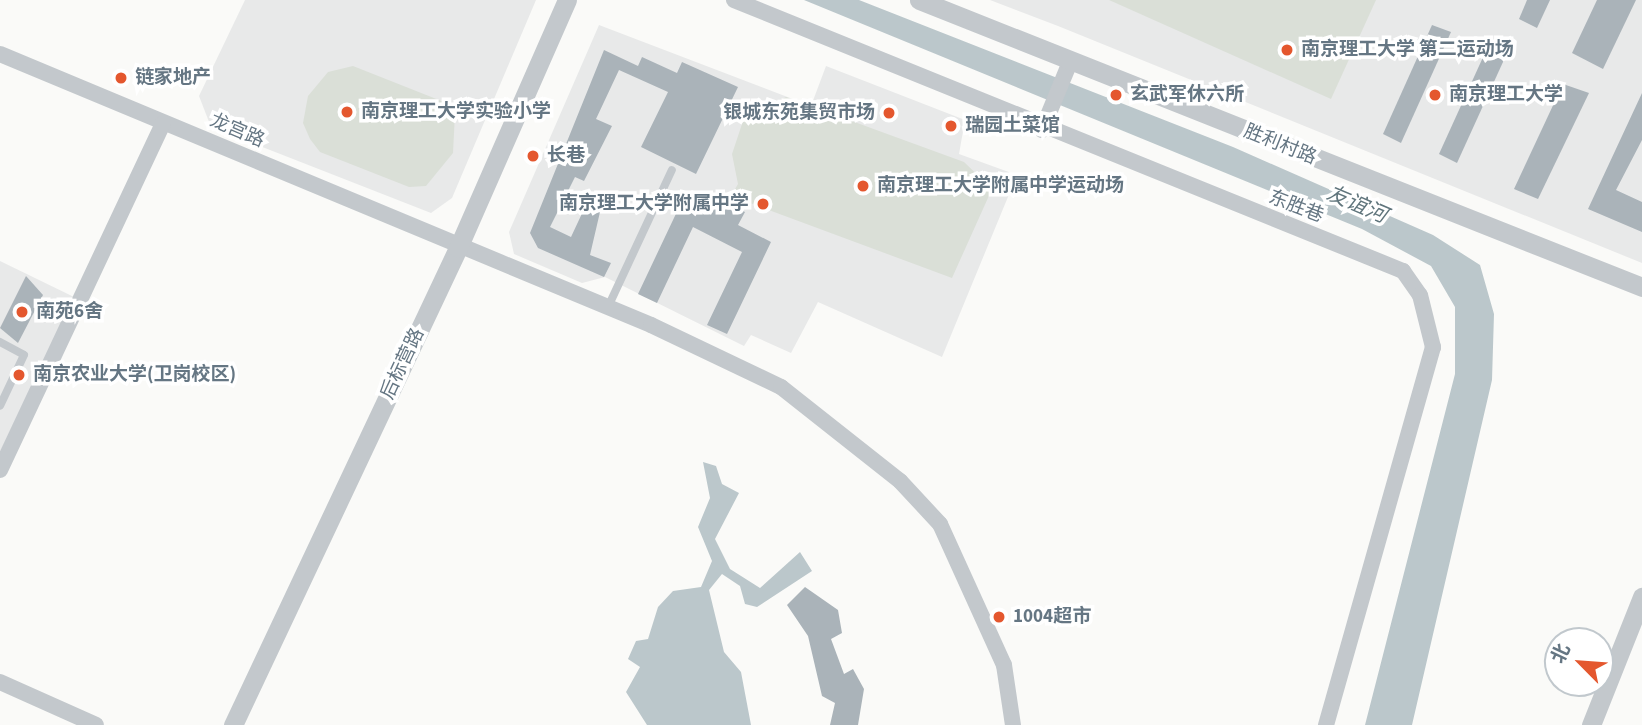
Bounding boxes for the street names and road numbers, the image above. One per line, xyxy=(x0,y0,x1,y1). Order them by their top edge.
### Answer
street label: 龙宫路 xyxy=(206,109,268,153)
street label: 胜利村路 xyxy=(1240,120,1320,170)
street label: 东胜巷 xyxy=(1265,186,1327,228)
street label: 后标营路 xyxy=(377,325,429,403)

